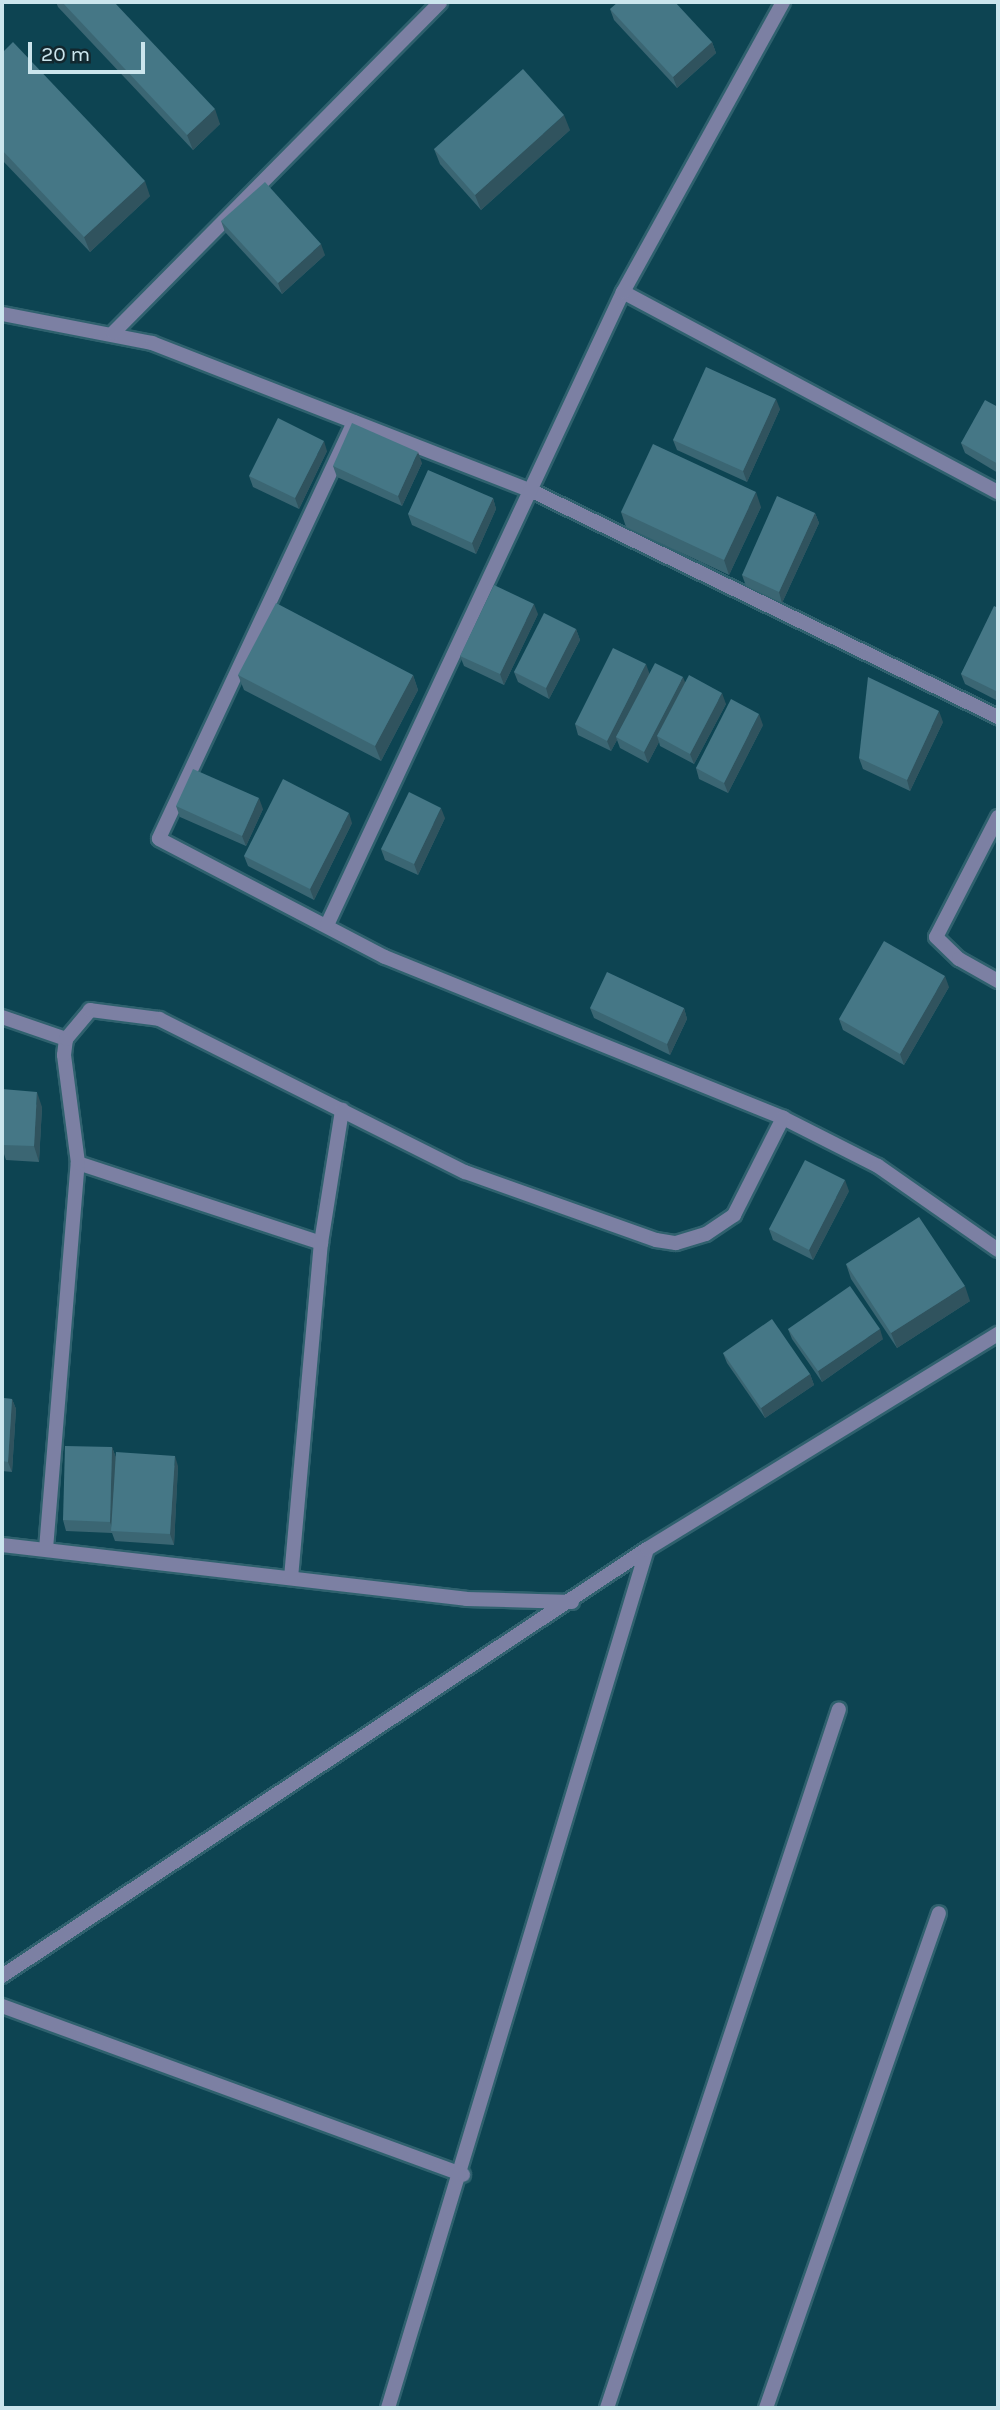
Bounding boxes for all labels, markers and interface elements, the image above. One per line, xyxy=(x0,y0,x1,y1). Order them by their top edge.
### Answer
scale bar xyxy=(32,28,149,72)
text: 20 m xyxy=(41,42,90,66)

